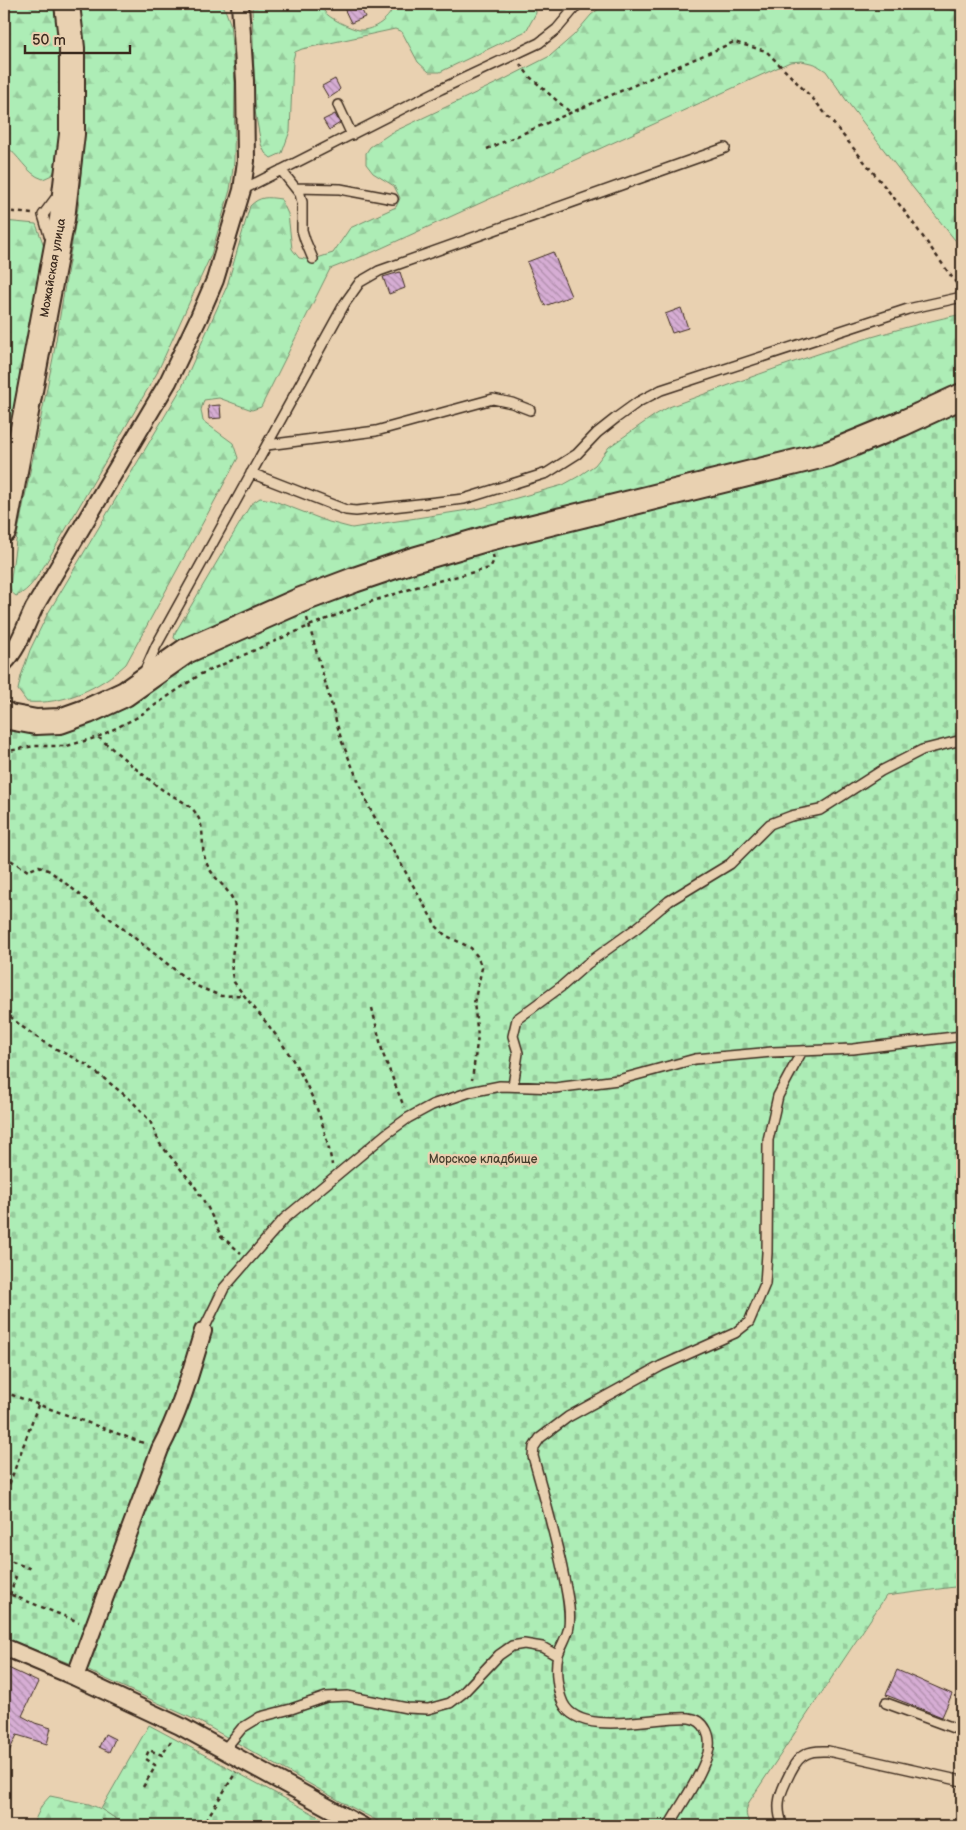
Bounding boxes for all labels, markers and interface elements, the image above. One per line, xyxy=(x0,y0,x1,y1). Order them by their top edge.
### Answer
scale bar xyxy=(25,22,130,54)
text: 50 m xyxy=(32,31,66,50)
street label: Можайская улица xyxy=(37,217,69,319)
park label: Морское кладбище xyxy=(429,1152,538,1167)

